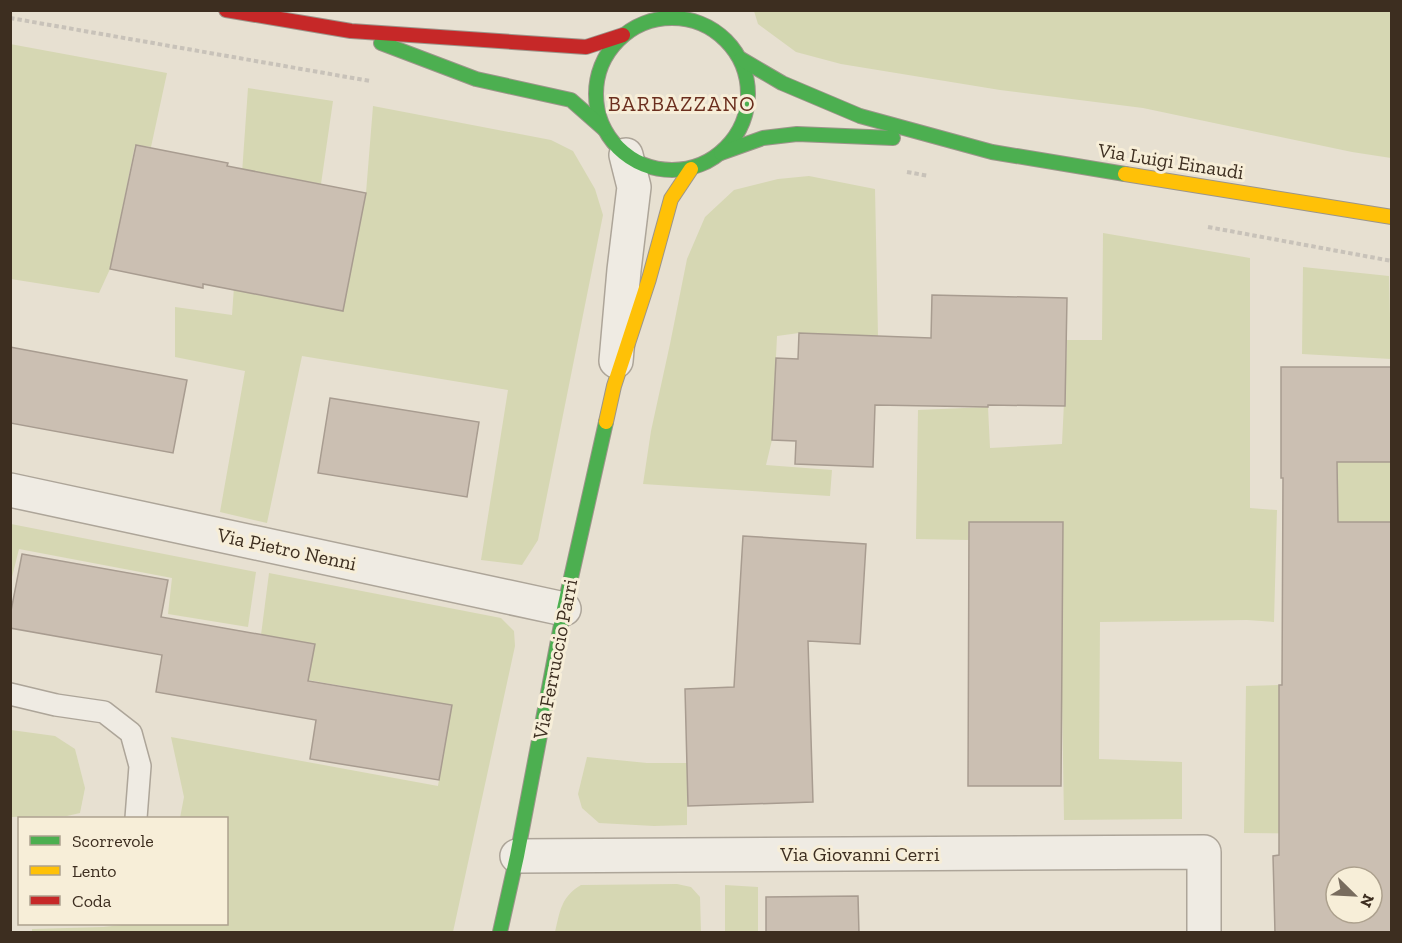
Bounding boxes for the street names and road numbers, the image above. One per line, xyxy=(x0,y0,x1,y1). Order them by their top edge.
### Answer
street label: Via Luigi Einaudi xyxy=(1095,137,1246,184)
street label: Via Pietro Nenni xyxy=(214,522,359,576)
street label: Via Ferruccio Parri xyxy=(527,576,582,742)
street label: Via Giovanni Cerri xyxy=(779,842,940,866)

